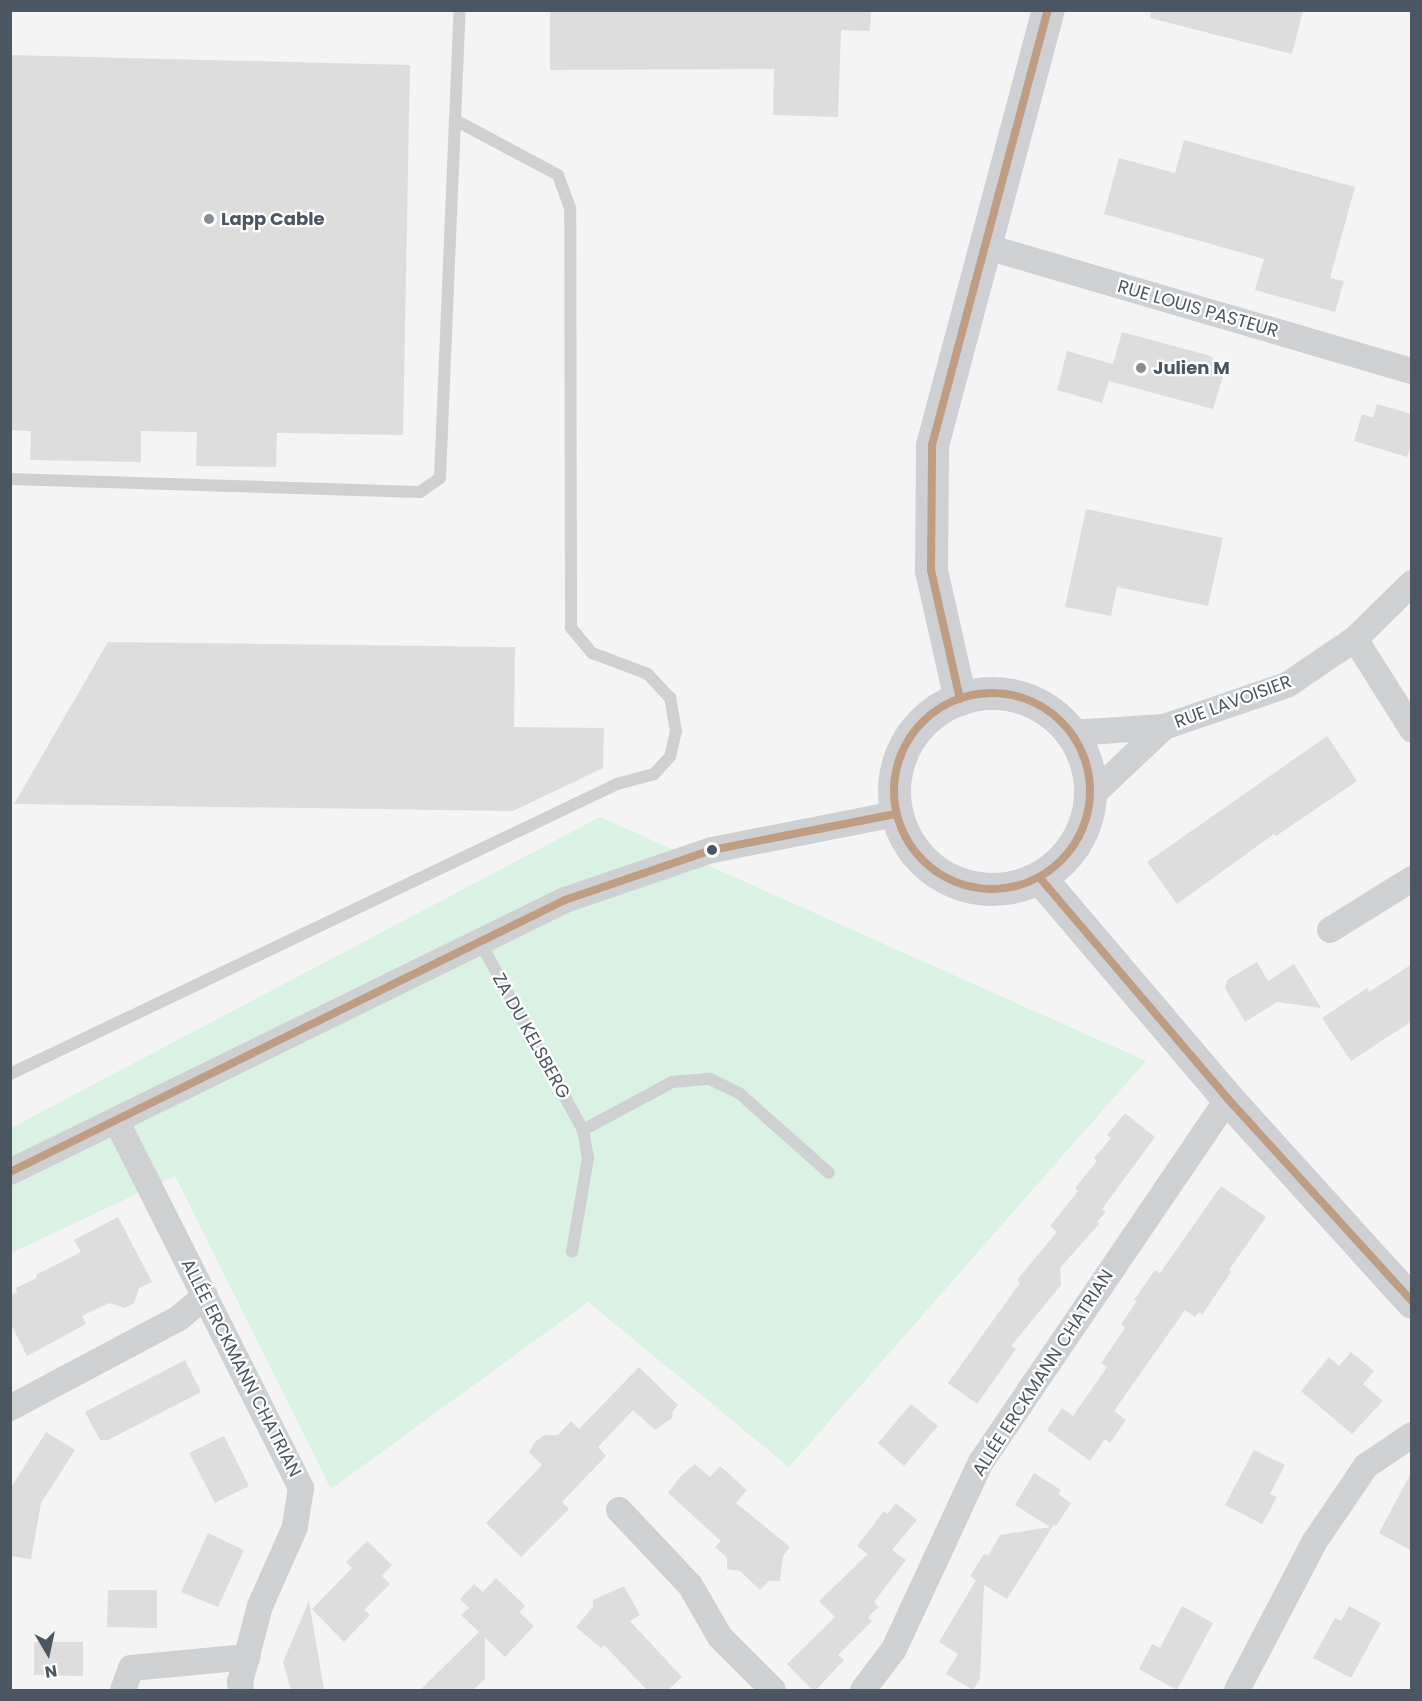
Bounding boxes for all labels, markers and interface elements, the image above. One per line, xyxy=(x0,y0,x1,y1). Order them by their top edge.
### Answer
place label: Lapp Cable xyxy=(221,208,325,230)
marker: Lapp Cable xyxy=(202,212,216,226)
street label: RUE LOUIS PASTEUR xyxy=(1115,276,1281,342)
place label: Julien M xyxy=(1153,357,1230,379)
marker: Julien M xyxy=(1134,361,1148,375)
street label: RUE LAVOISIER xyxy=(1172,671,1294,733)
unlabelled marker xyxy=(706,844,718,856)
street label: ZA DU KELSBERG xyxy=(488,970,574,1102)
street label: ALLÉE ERCKMANN CHATRIAN xyxy=(176,1255,306,1481)
street label: ALLÉE ERCKMANN CHATRIAN xyxy=(968,1266,1118,1480)
north arrow xyxy=(18,1623,78,1683)
text: N xyxy=(43,1659,59,1684)

